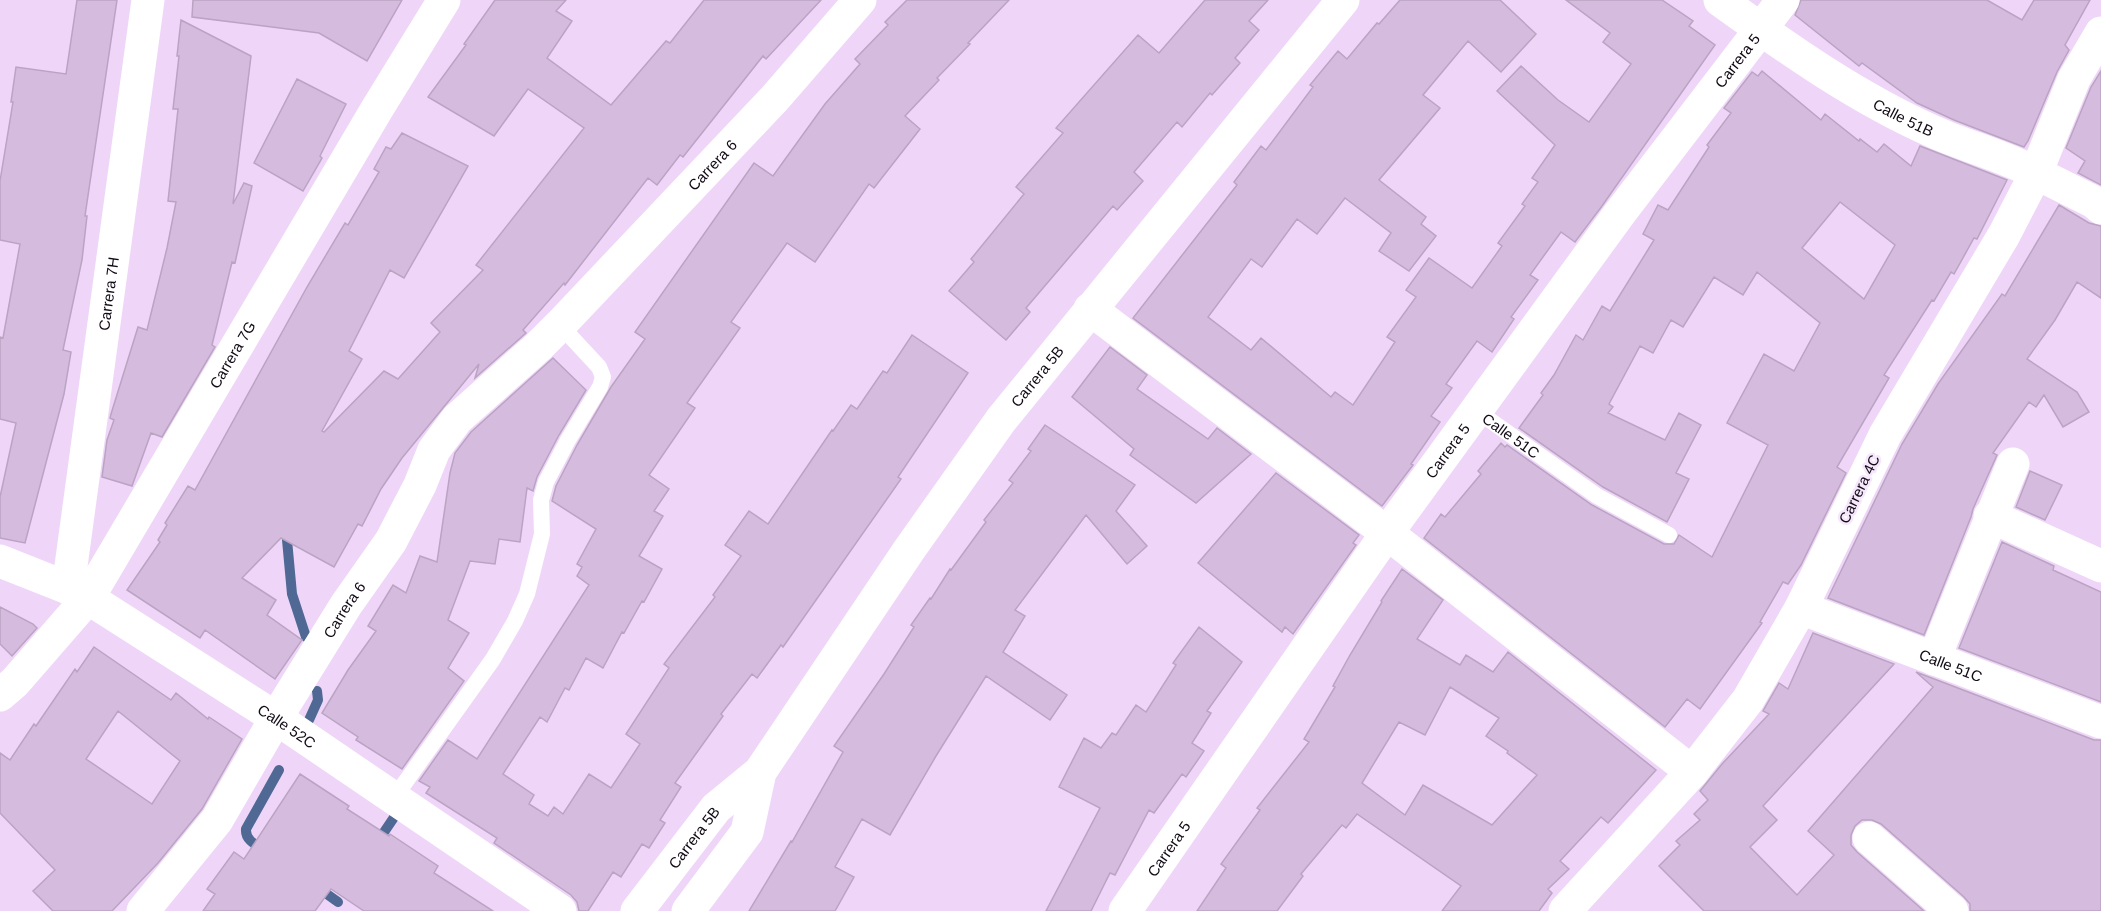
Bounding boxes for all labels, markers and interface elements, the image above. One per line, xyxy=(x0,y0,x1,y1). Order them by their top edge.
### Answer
street label: Carrera 5 xyxy=(1711,30,1763,91)
street label: Calle 51B xyxy=(1871,95,1936,139)
street label: Carrera 6 xyxy=(684,136,740,193)
street label: Carrera 7H xyxy=(95,256,121,332)
street label: Carrera 7G xyxy=(206,318,258,391)
street label: Carrera 5B xyxy=(1007,342,1067,410)
street label: Calle 51C xyxy=(1479,409,1543,461)
street label: Carrera 5 xyxy=(1422,420,1473,481)
street label: Carrera 4C xyxy=(1835,452,1883,526)
street label: Carrera 6 xyxy=(319,578,368,641)
street label: Calle 51C xyxy=(1917,645,1985,685)
street label: Calle 52C xyxy=(255,700,319,751)
street label: Carrera 5B xyxy=(665,803,723,872)
street label: Carrera 5 xyxy=(1143,818,1193,879)

